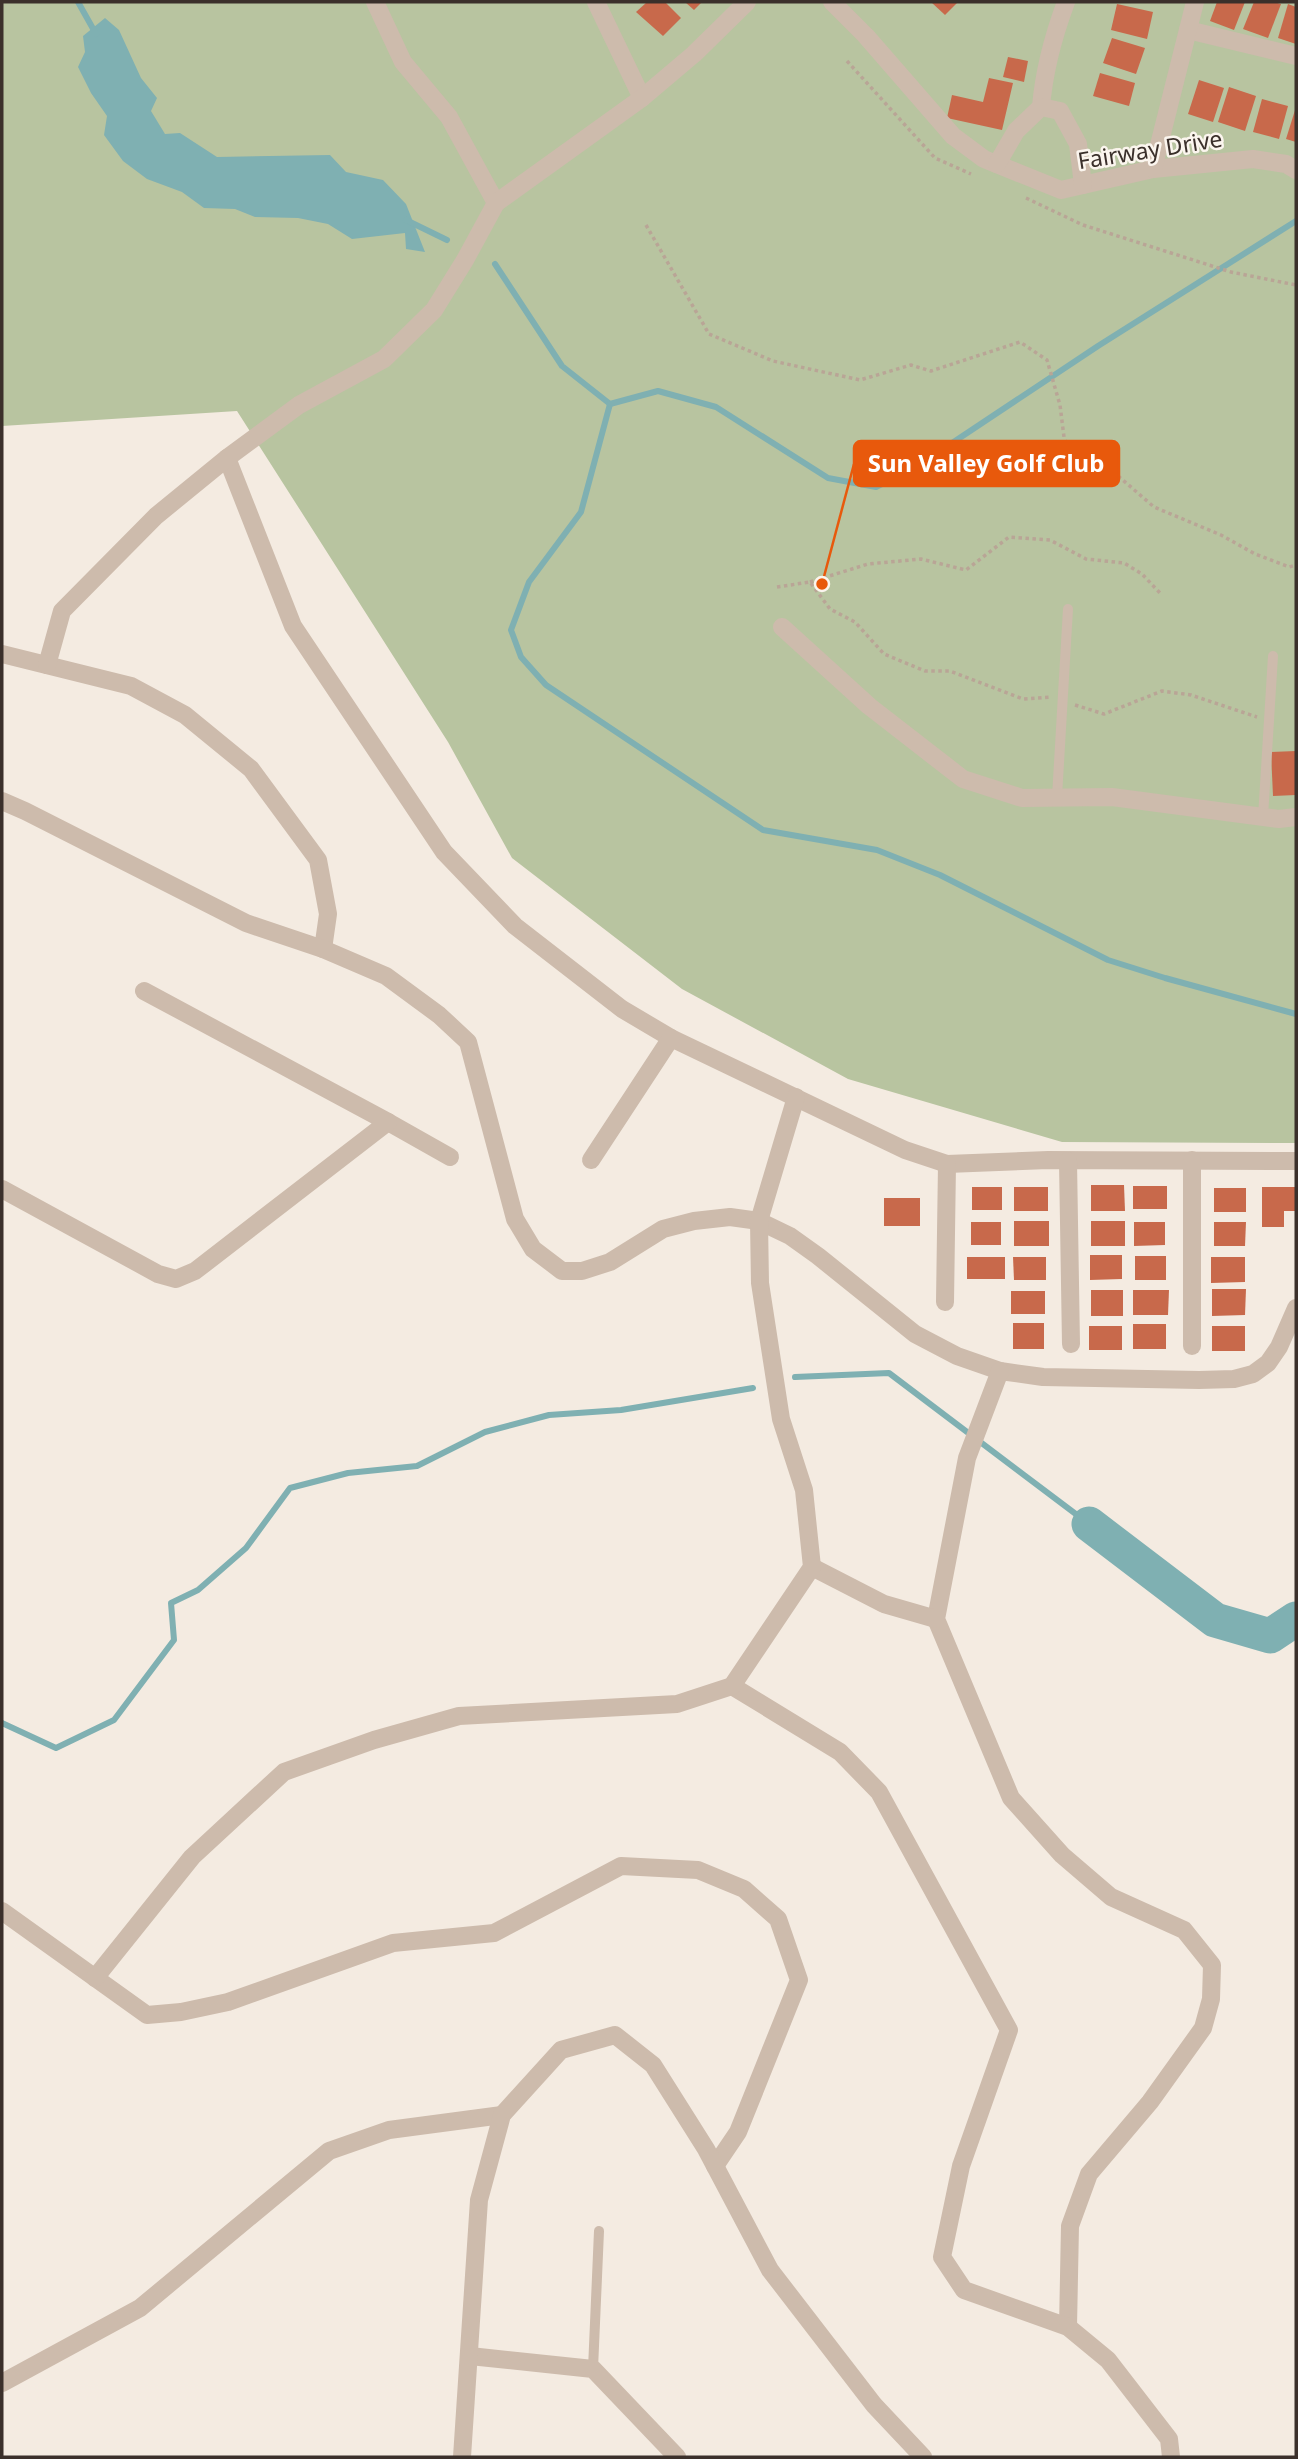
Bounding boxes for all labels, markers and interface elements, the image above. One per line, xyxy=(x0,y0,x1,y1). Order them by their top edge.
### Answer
street label: Fairway Drive xyxy=(1075,122,1224,176)
callout: Sun Valley Golf Club xyxy=(854,441,1119,486)
text: Sun Valley Golf Club xyxy=(868,446,1104,479)

